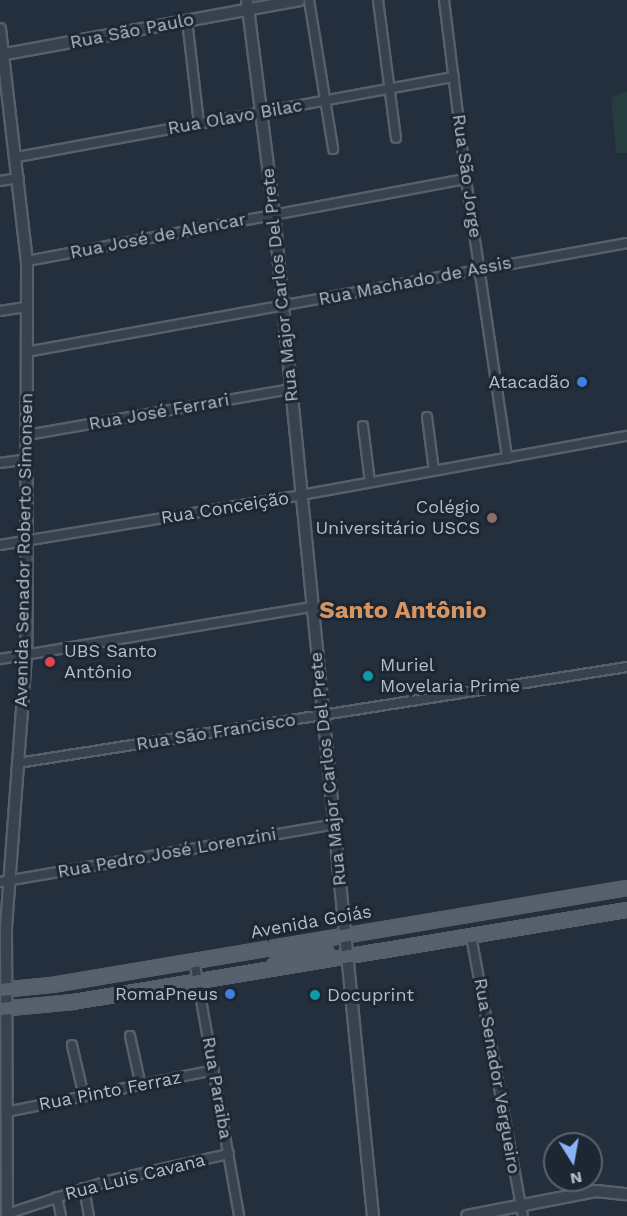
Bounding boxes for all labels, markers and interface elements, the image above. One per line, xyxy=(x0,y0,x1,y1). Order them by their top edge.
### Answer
street label: Rua São Paulo xyxy=(68,8,196,54)
street label: Rua Olavo Bilac xyxy=(166,94,304,140)
street label: Rua São Jorge xyxy=(448,112,486,240)
street label: Rua Major Carlos Del Prete xyxy=(257,166,303,404)
street label: Rua José de Alencar xyxy=(67,208,249,264)
street label: Rua Machado de Assis xyxy=(316,252,514,310)
place label: Atacadão xyxy=(488,371,570,393)
marker: Atacadão xyxy=(575,375,589,389)
street label: Rua José Ferrari xyxy=(87,389,231,435)
street label: Avenida Senador Roberto Simonsen xyxy=(10,392,38,708)
street label: Rua Conceição xyxy=(159,487,291,529)
place label: Colégio Universitário USCS xyxy=(315,497,480,540)
marker: Colégio Universitário USCS xyxy=(485,511,499,525)
district label: Santo Antônio xyxy=(319,597,487,625)
place label: UBS Santo Antônio xyxy=(64,641,157,684)
street label: Rua Major Carlos Del Prete xyxy=(305,650,351,888)
marker: UBS Santo Antônio xyxy=(41,653,59,671)
place label: Muriel Movelaria Prime xyxy=(380,655,521,698)
marker: Muriel Movelaria Prime xyxy=(361,669,375,683)
street label: Rua São Francisco xyxy=(135,709,297,755)
street label: Rua Pedro José Lorenzini xyxy=(55,823,279,883)
street label: Avenida Goiás xyxy=(249,901,373,943)
street label: Rua Senador Vergueiro xyxy=(469,976,525,1176)
place label: RomaPneus xyxy=(115,983,218,1005)
place label: Docuprint xyxy=(327,984,414,1006)
marker: RomaPneus xyxy=(223,987,237,1001)
marker: Docuprint xyxy=(308,988,322,1002)
street label: Rua Paraiba xyxy=(197,1035,237,1141)
street label: Rua Pinto Ferraz xyxy=(37,1067,183,1115)
north arrow xyxy=(543,1132,603,1192)
street label: Rua Luis Cavana xyxy=(62,1149,208,1205)
text: N xyxy=(569,1168,584,1189)

